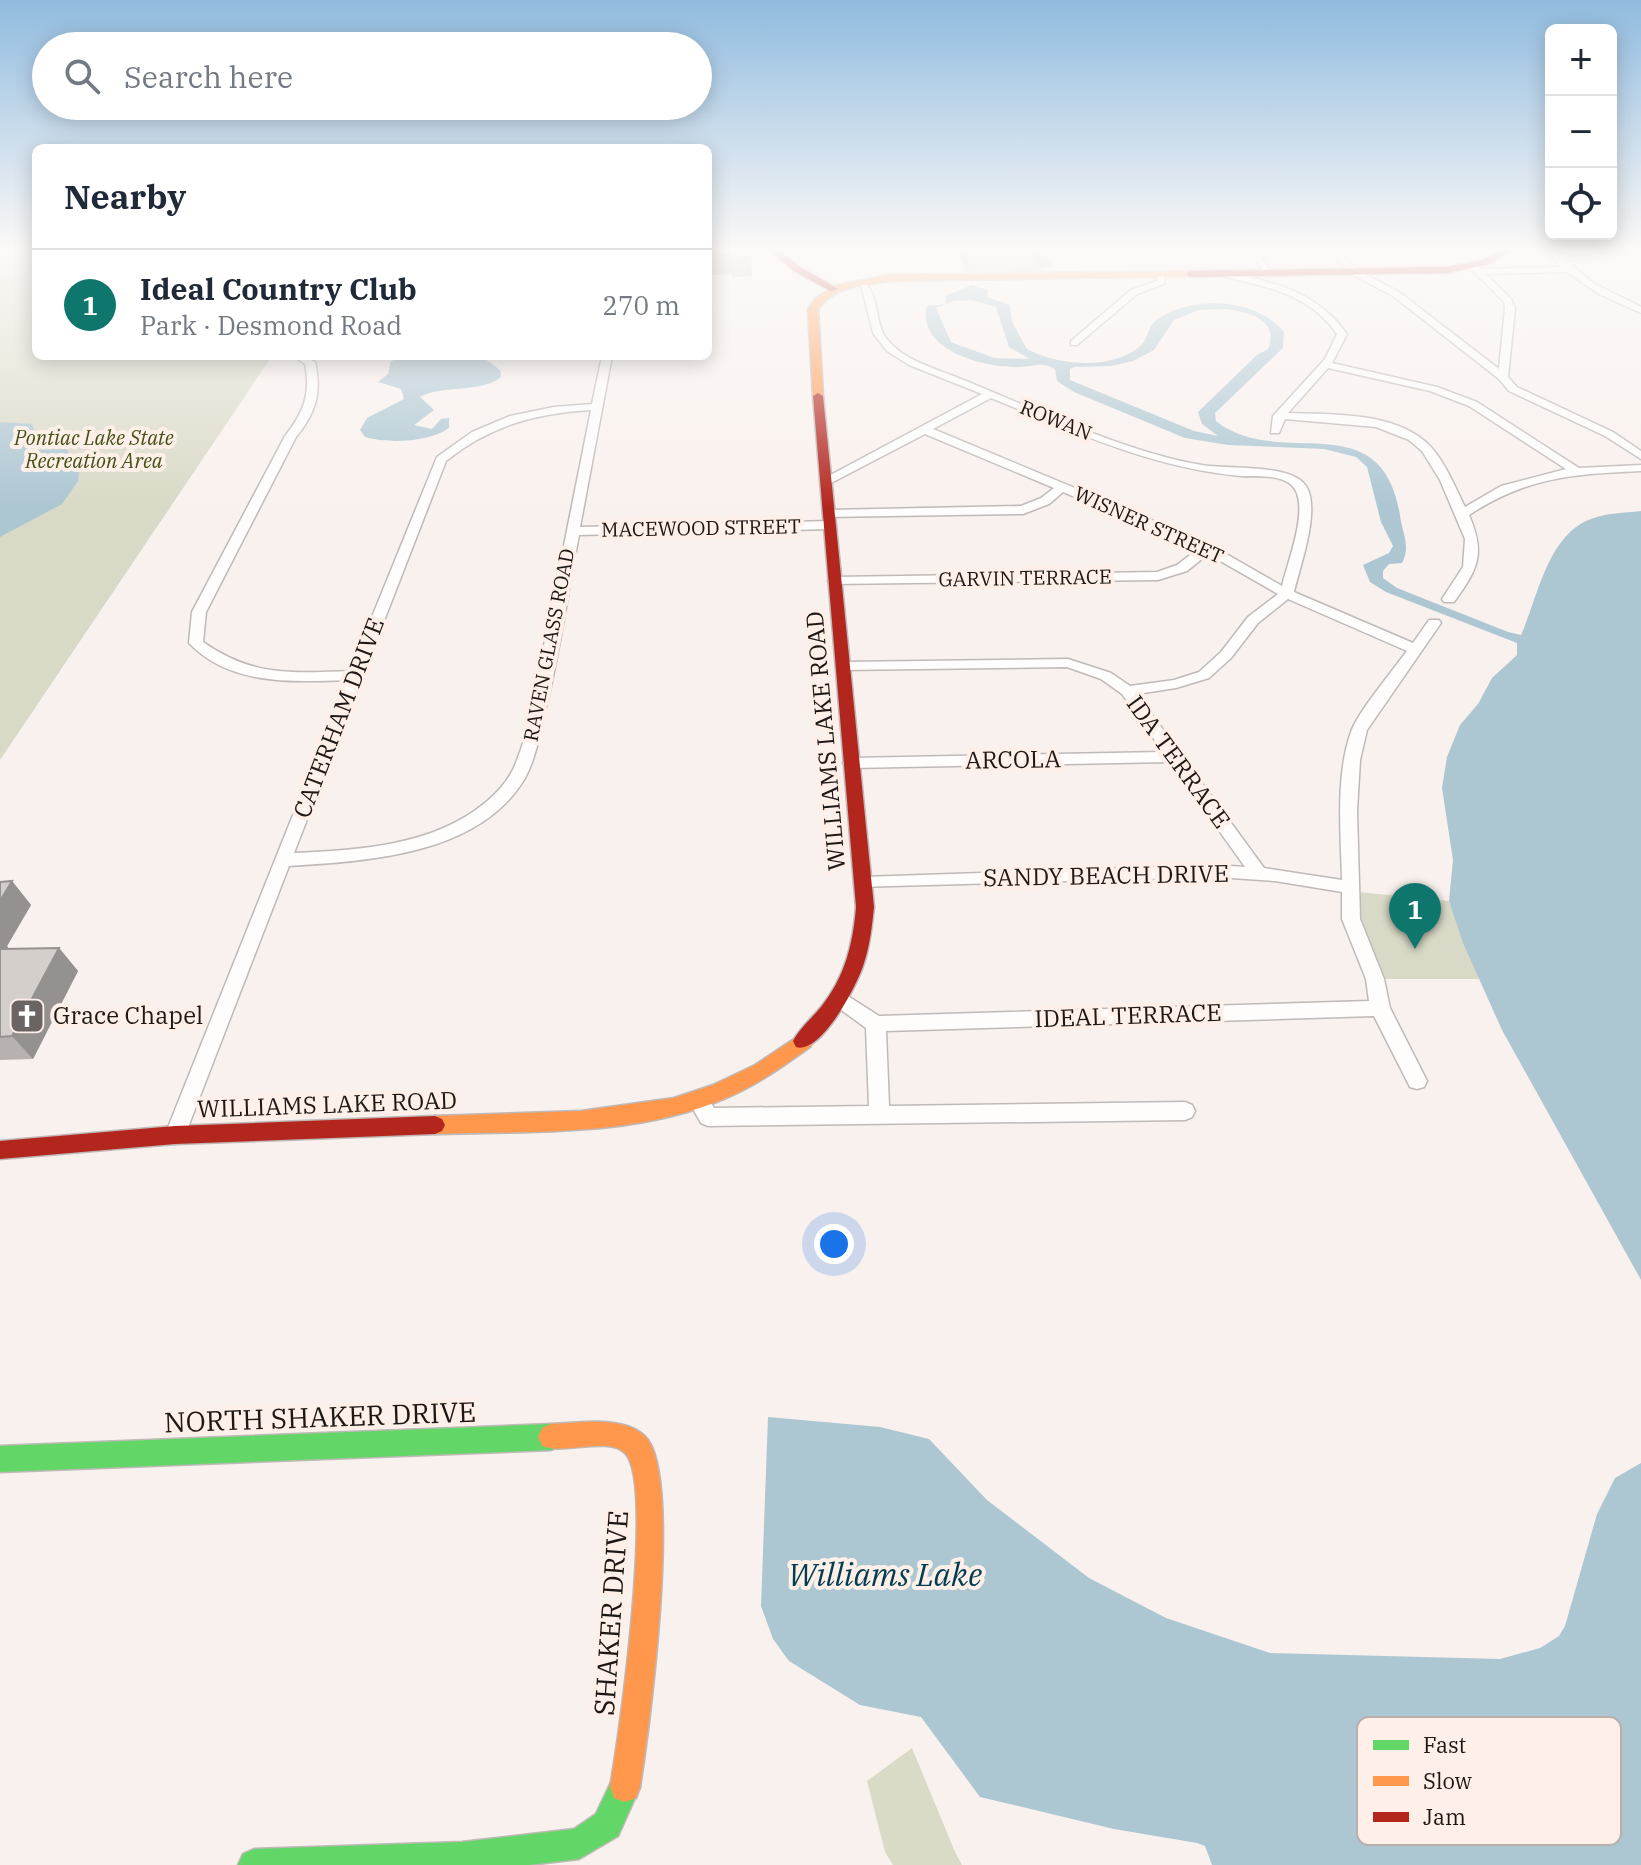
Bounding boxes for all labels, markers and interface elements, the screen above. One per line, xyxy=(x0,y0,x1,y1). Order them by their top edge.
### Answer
map controls xyxy=(1545,24,1617,240)
button: + xyxy=(1545,24,1617,96)
search box xyxy=(32,32,712,120)
icon: search xyxy=(60,54,104,98)
text: Search here xyxy=(124,57,293,96)
button: − xyxy=(1545,96,1617,168)
button: locate xyxy=(1545,168,1617,240)
text: Nearby xyxy=(64,174,186,218)
text: Ideal Country Club xyxy=(140,269,417,308)
text: 1 xyxy=(82,288,98,322)
text: 270 m xyxy=(602,288,680,322)
text: Park · Desmond Road xyxy=(140,308,402,342)
street label: ROWAN xyxy=(1016,393,1096,446)
park label: Pontiac Lake State Recreation Area xyxy=(13,424,174,474)
street label: WISNER STREET xyxy=(1070,479,1228,570)
street label: MACEWOOD STREET xyxy=(601,512,801,543)
street label: RAVEN GLASS ROAD xyxy=(517,546,580,744)
street label: GARVIN TERRACE xyxy=(938,562,1112,593)
street label: WILLIAMS LAKE ROAD xyxy=(798,610,852,872)
street label: CATERHAM DRIVE xyxy=(285,613,391,822)
street label: IDA TERRACE xyxy=(1120,688,1238,834)
street label: ARCOLA xyxy=(965,742,1062,776)
street label: SANDY BEACH DRIVE xyxy=(983,857,1229,893)
pin: 1 xyxy=(1389,883,1441,949)
street label: IDEAL TERRACE xyxy=(1034,996,1222,1034)
church icon: Grace Chapel xyxy=(8,997,46,1035)
place label: Grace Chapel xyxy=(53,999,203,1031)
street label: WILLIAMS LAKE ROAD xyxy=(196,1083,458,1125)
your location xyxy=(814,1224,854,1264)
street label: NORTH SHAKER DRIVE xyxy=(163,1393,477,1440)
street label: SHAKER DRIVE xyxy=(585,1509,636,1717)
water label: Williams Lake xyxy=(788,1553,982,1595)
legend xyxy=(1357,1717,1621,1845)
text: Fast xyxy=(1423,1730,1466,1759)
text: Slow xyxy=(1423,1766,1472,1795)
text: Jam xyxy=(1423,1802,1466,1831)

